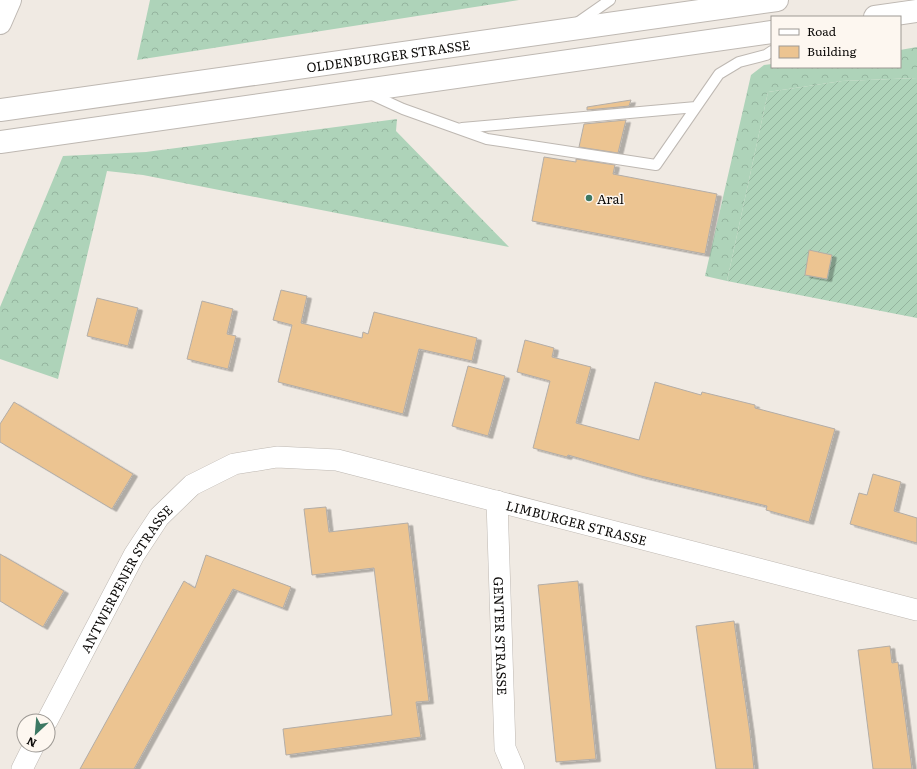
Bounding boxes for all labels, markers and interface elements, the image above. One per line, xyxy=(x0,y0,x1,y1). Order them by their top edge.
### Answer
legend xyxy=(771,16,901,68)
text: Road xyxy=(807,22,837,40)
street label: OLDENBURGER STRASSE xyxy=(305,34,471,76)
text: Building xyxy=(807,42,857,60)
place label: Aral xyxy=(597,189,624,208)
marker: Aral xyxy=(584,193,594,203)
street label: LIMBURGER STRASSE xyxy=(504,495,649,549)
street label: ANTWERPENER STRASSE xyxy=(75,500,176,656)
street label: GENTER STRASSE xyxy=(490,576,513,696)
north arrow xyxy=(16,713,56,753)
text: N xyxy=(24,734,39,752)

